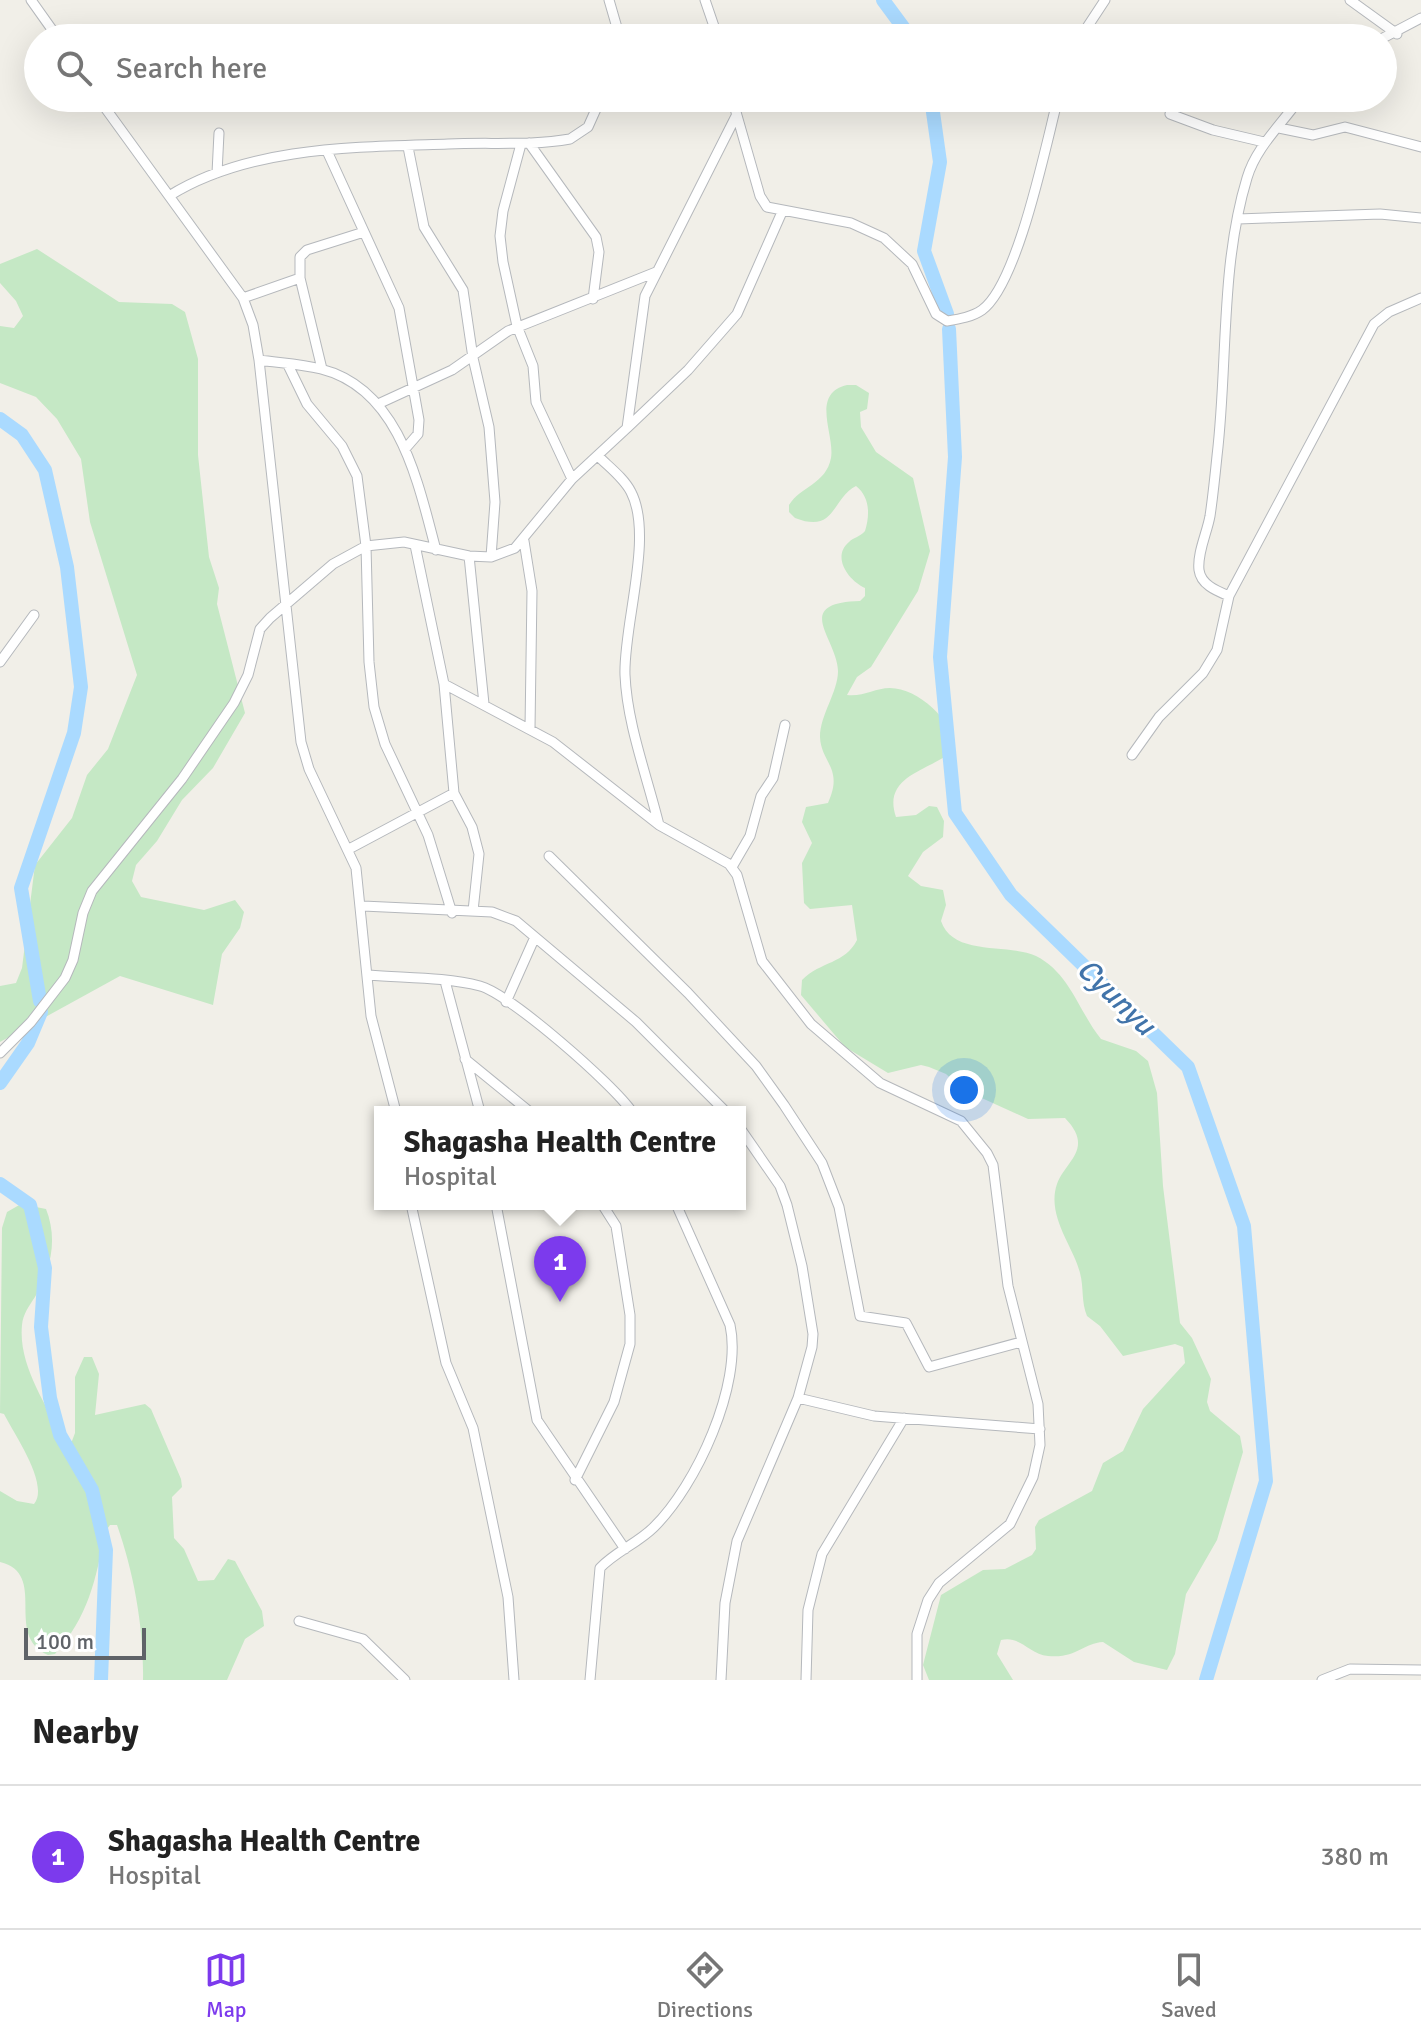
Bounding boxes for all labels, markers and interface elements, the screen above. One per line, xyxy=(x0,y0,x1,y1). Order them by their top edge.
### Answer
search box xyxy=(24,24,1397,112)
icon: search xyxy=(52,46,96,90)
text: Search here xyxy=(116,50,267,87)
water label: Cyunyu xyxy=(1069,951,1164,1044)
your location xyxy=(944,1070,984,1110)
popup xyxy=(374,1106,746,1210)
text: Shagasha Health Centre xyxy=(404,1124,716,1161)
text: Hospital xyxy=(404,1161,497,1193)
pin: 1 xyxy=(534,1236,586,1302)
scale bar xyxy=(24,1624,146,1660)
text: 100 m xyxy=(36,1628,94,1655)
text: Nearby xyxy=(32,1711,139,1753)
text: Shagasha Health Centre xyxy=(108,1823,420,1860)
text: 1 xyxy=(51,1841,65,1873)
text: 380 m xyxy=(1320,1841,1389,1873)
text: Hospital xyxy=(108,1860,201,1892)
tab: Map xyxy=(204,1948,248,2023)
tab: Directions xyxy=(657,1948,753,2023)
tab: Saved xyxy=(1161,1948,1217,2023)

